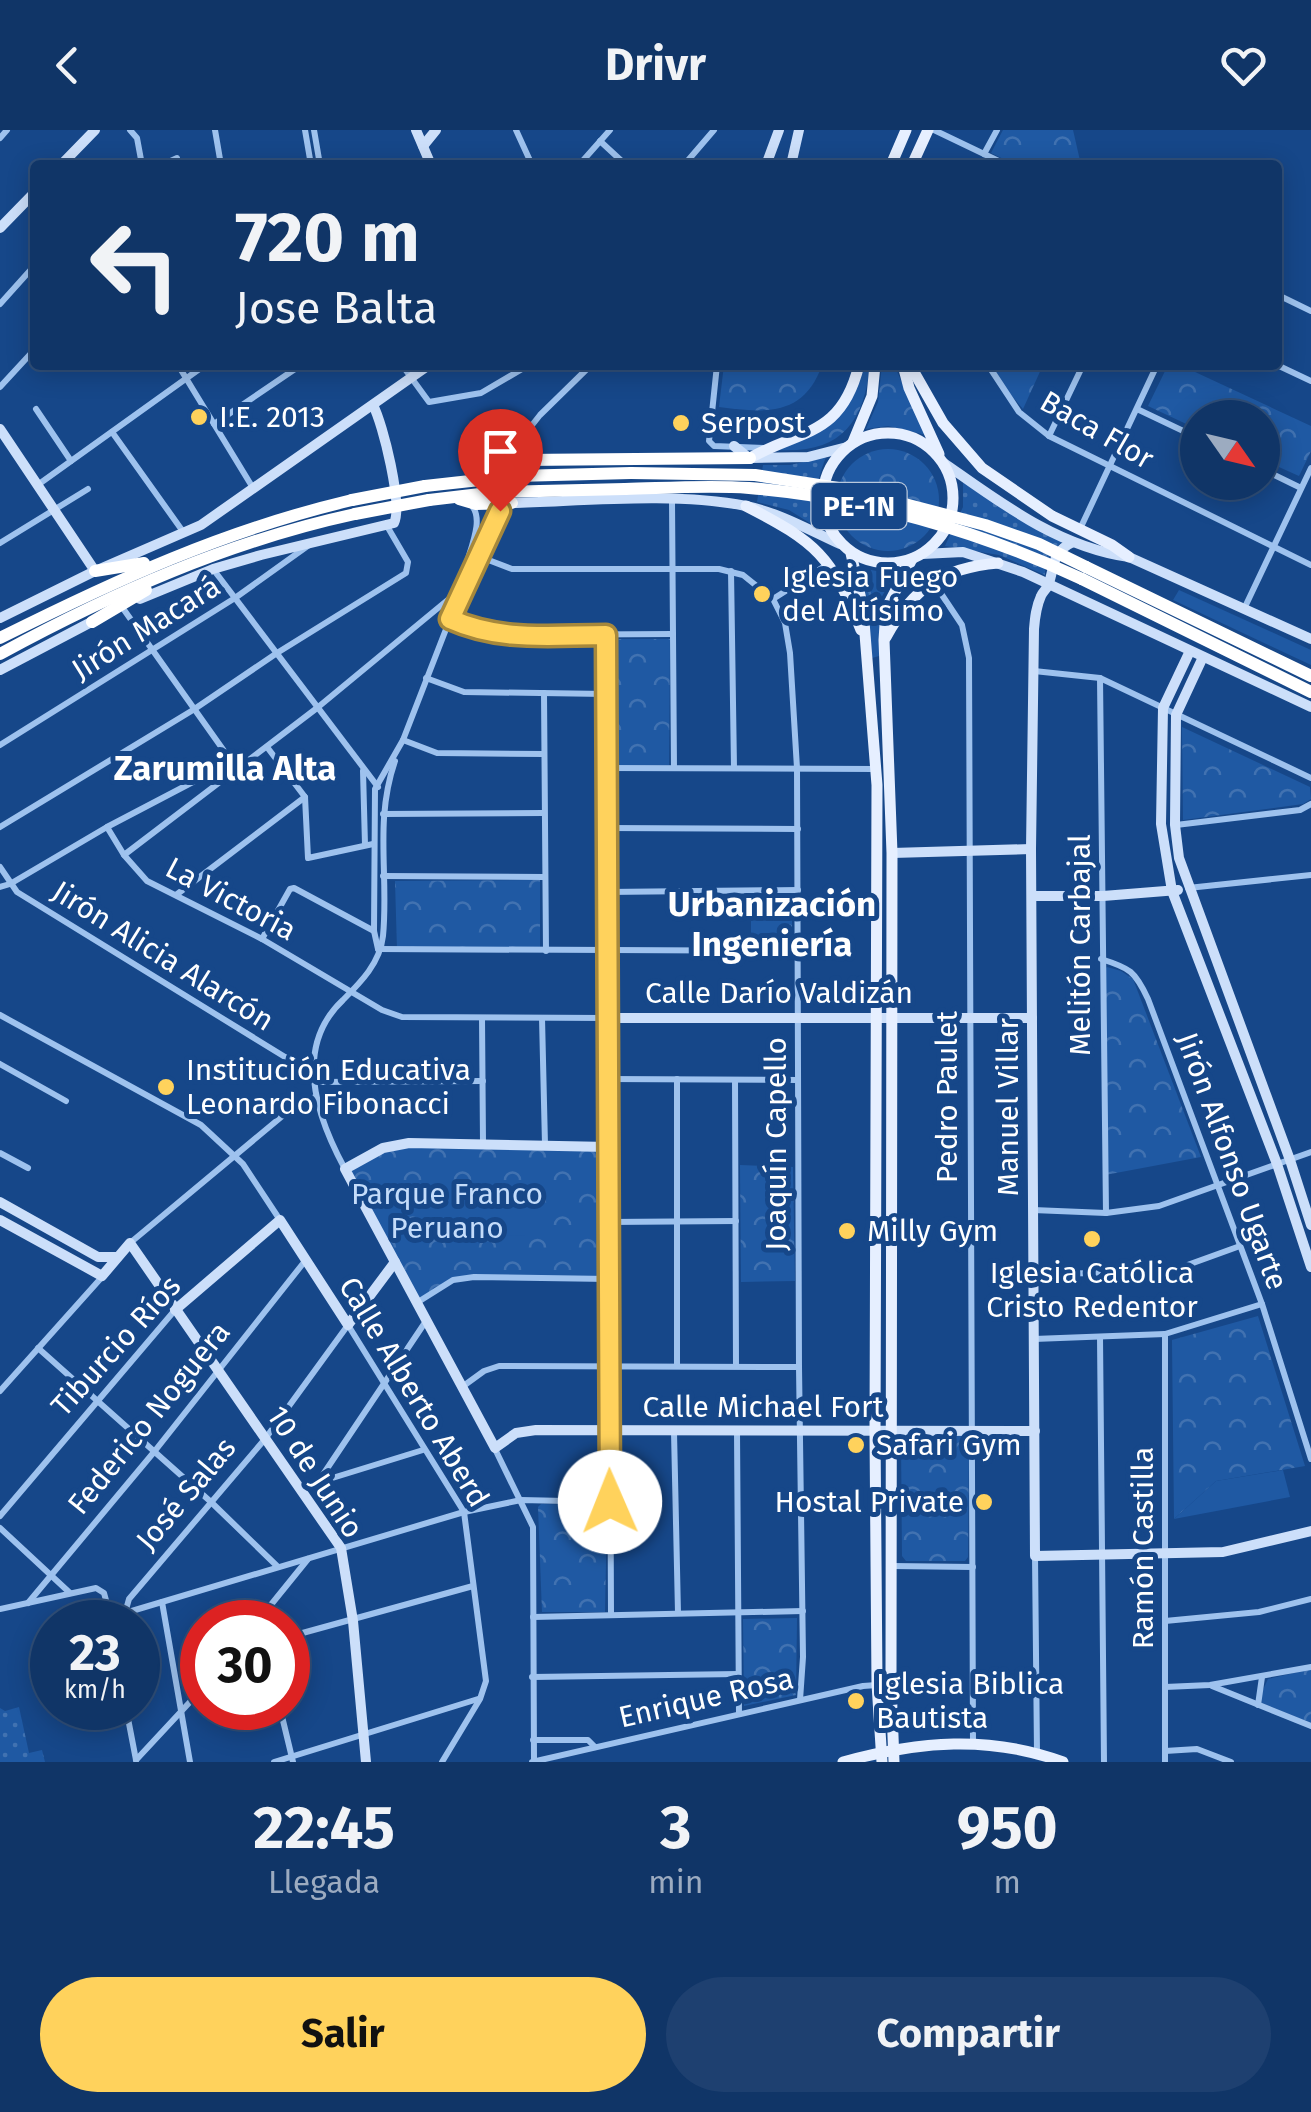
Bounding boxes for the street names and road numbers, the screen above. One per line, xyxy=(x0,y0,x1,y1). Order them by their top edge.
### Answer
street label: Baca Flor xyxy=(1034,383,1161,477)
road number: PE-1N xyxy=(812,483,906,529)
street label: Jirón Macará xyxy=(65,568,227,688)
street label: Melitón Carbajal xyxy=(1062,834,1098,1056)
street label: La Victoria xyxy=(160,850,302,948)
street label: Jirón Alicia Alarcón xyxy=(46,873,280,1039)
street label: Calle Darío Valdizán xyxy=(645,975,913,1011)
street label: Pedro Paulet xyxy=(929,1011,965,1183)
street label: Manuel Villar xyxy=(990,1017,1026,1196)
street label: Jirón Alfonso Ugarte xyxy=(1169,1027,1295,1295)
street label: Joaquín Capello xyxy=(758,1037,794,1251)
street label: Tiburcio Ríos xyxy=(44,1268,188,1424)
street label: Calle Alberto Aberd xyxy=(331,1271,497,1513)
street label: Federico Noguera xyxy=(60,1314,238,1522)
street label: Calle Michael Fort xyxy=(643,1389,884,1425)
street label: 10 de Junio xyxy=(259,1399,371,1545)
street label: José Salas xyxy=(128,1430,244,1558)
street label: Ramón Castilla xyxy=(1125,1447,1161,1649)
street label: Enrique Rosa xyxy=(615,1660,797,1736)

